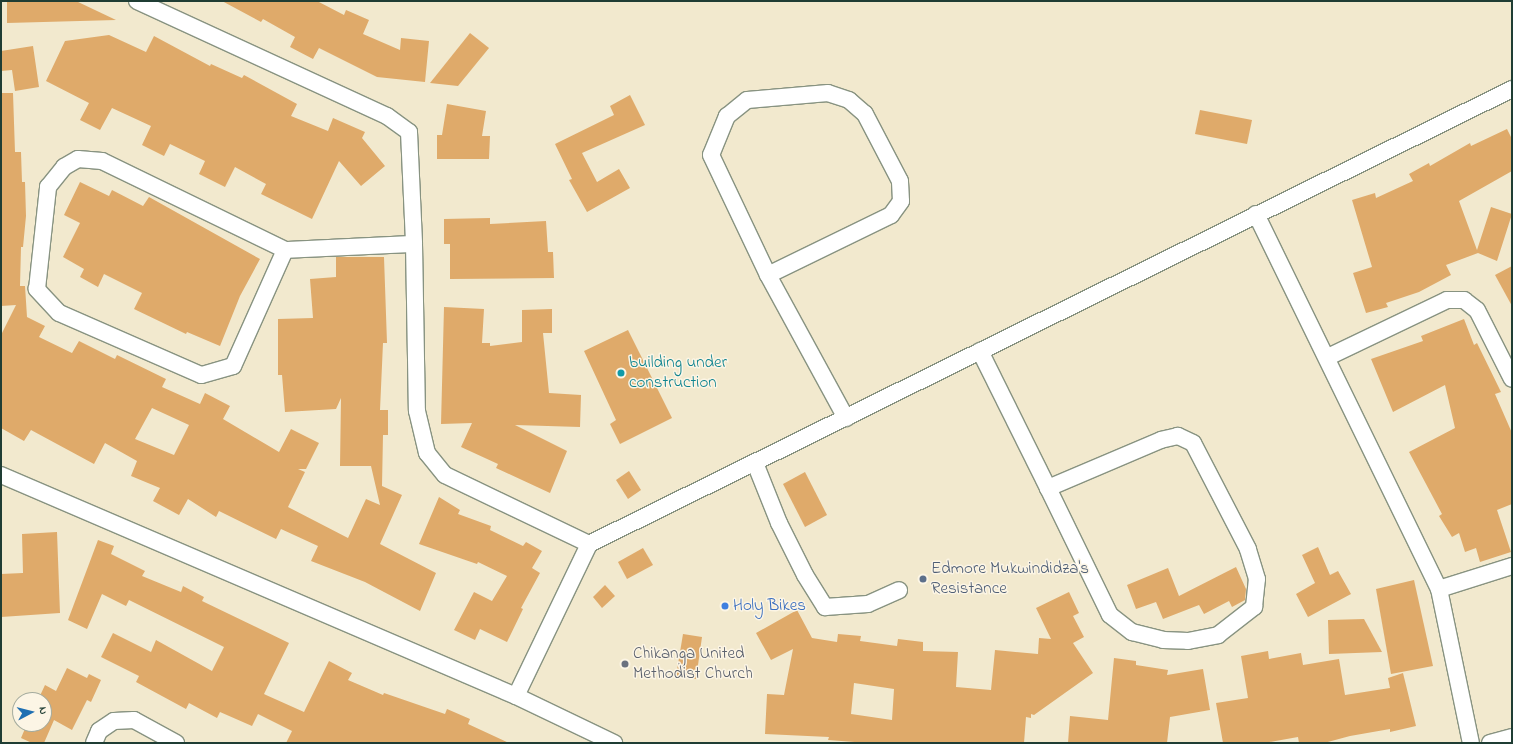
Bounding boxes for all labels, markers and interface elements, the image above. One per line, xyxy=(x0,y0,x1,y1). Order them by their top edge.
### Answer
place label: building under construction xyxy=(629,353,727,393)
marker: building under construction xyxy=(616,368,626,378)
place label: Edmore Mukwindidza's Resistance xyxy=(931,559,1089,599)
marker: Edmore Mukwindidza's Resistance xyxy=(918,574,928,584)
place label: Holy Bikes xyxy=(733,596,806,616)
marker: Holy Bikes xyxy=(720,601,730,611)
place label: Chikanga United Methodist Church xyxy=(633,644,753,684)
marker: Chikanga United Methodist Church xyxy=(620,659,630,669)
north arrow xyxy=(12,692,52,732)
text: N xyxy=(35,706,51,715)

